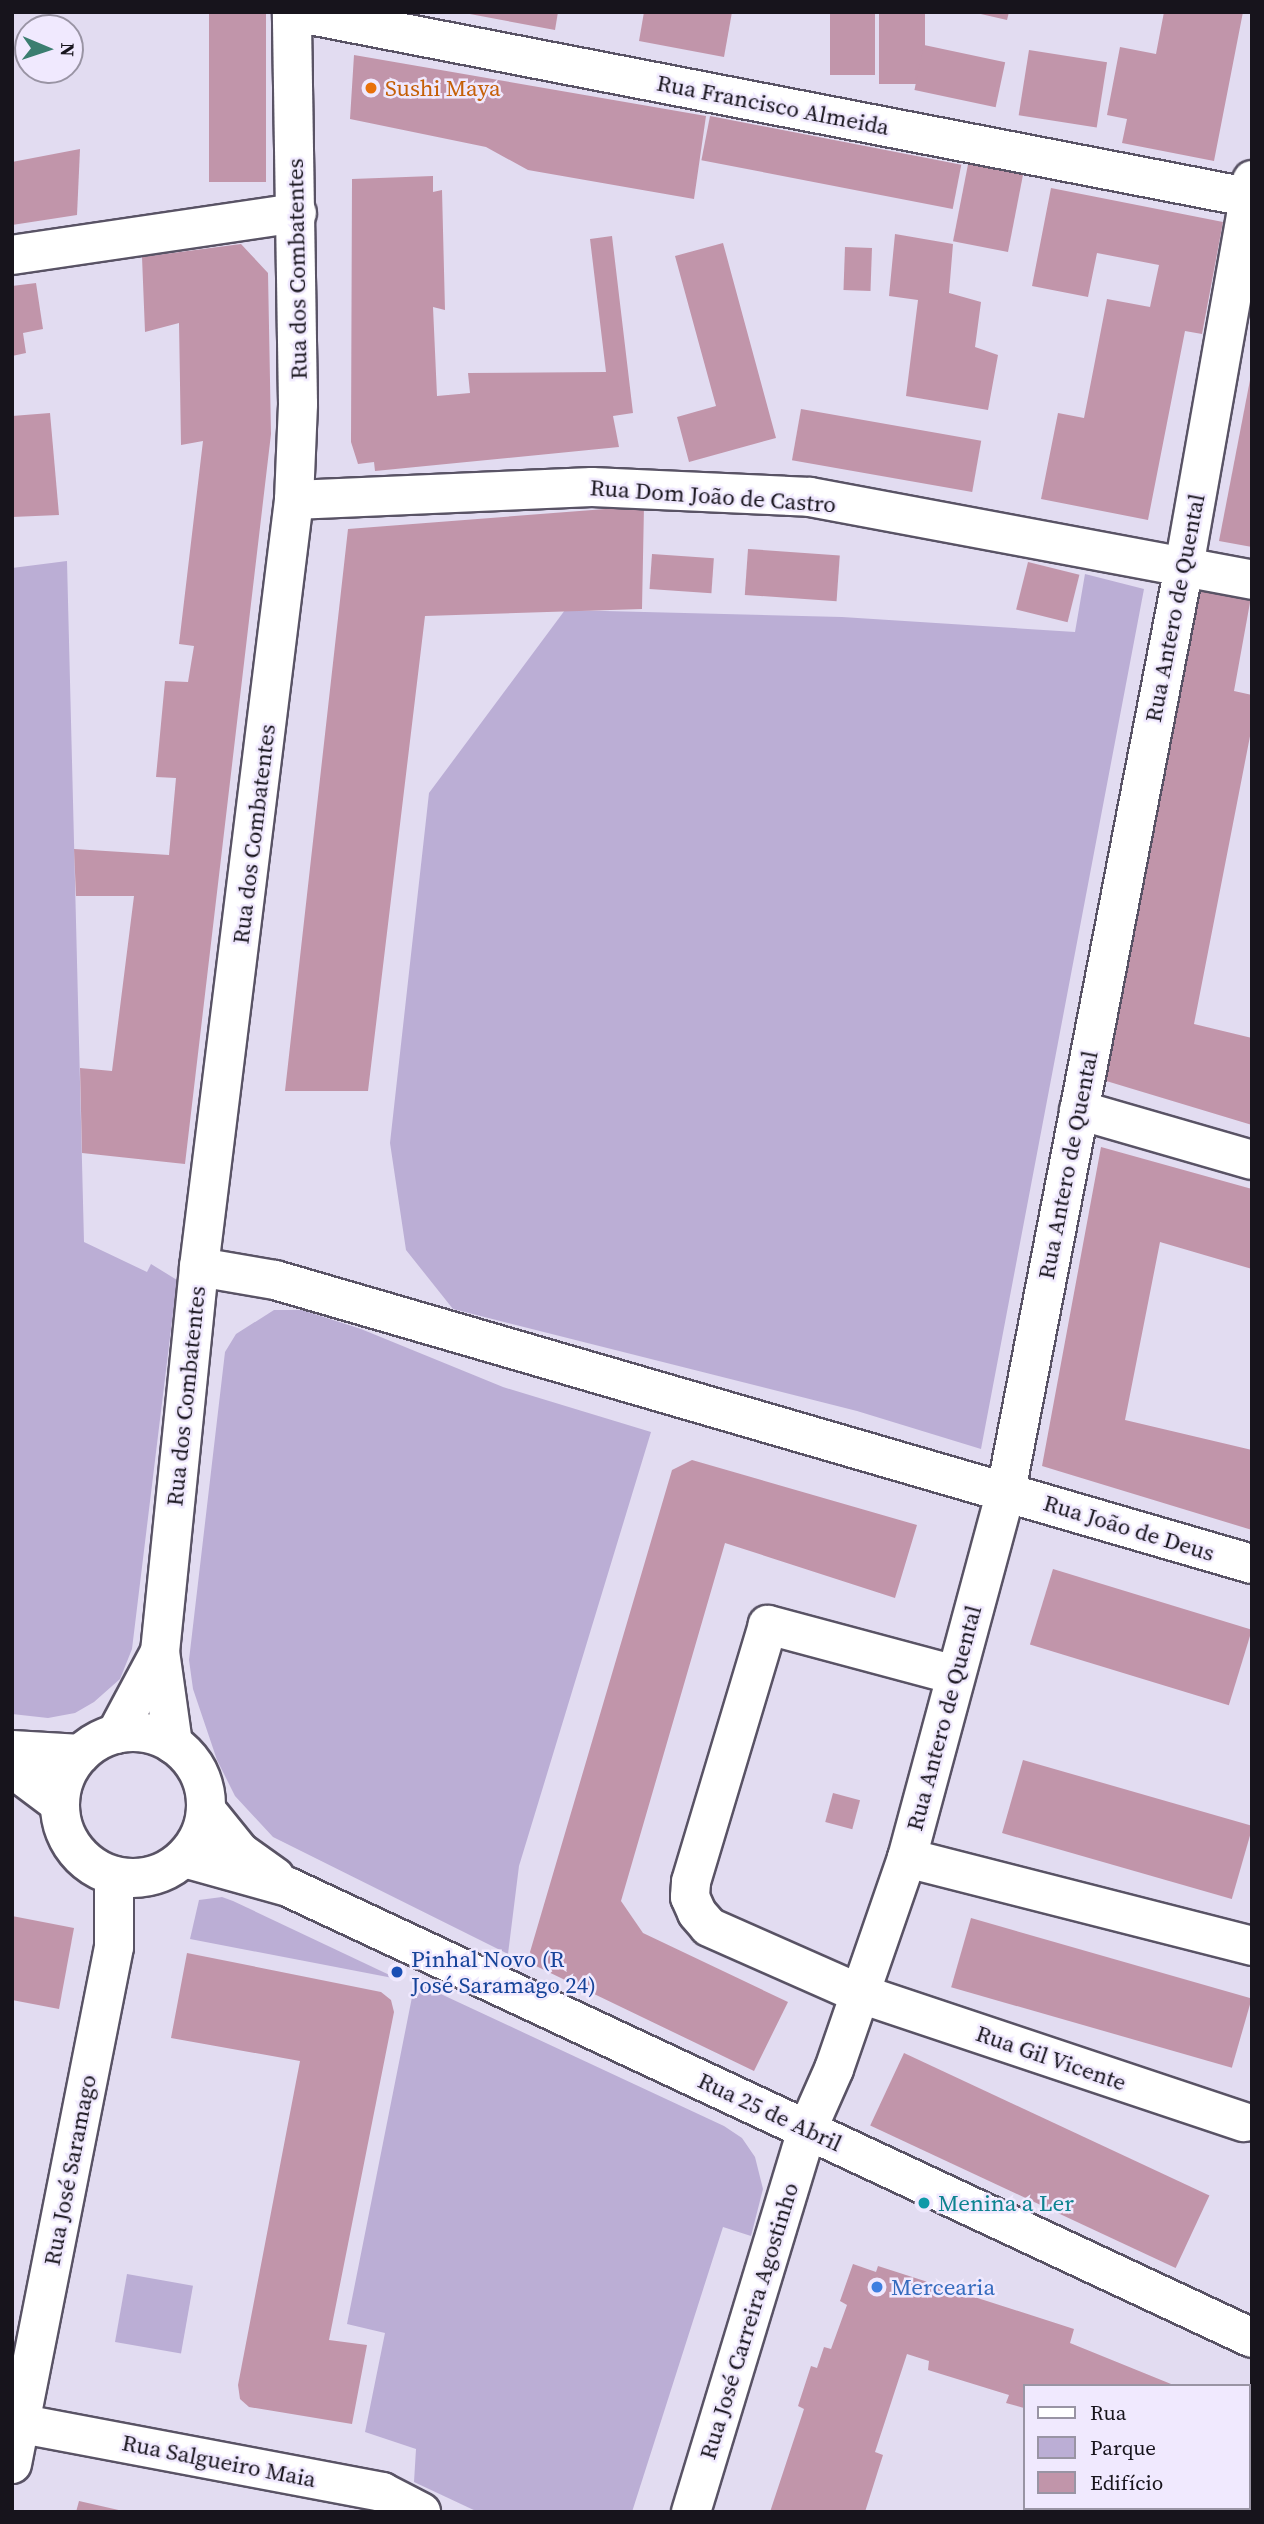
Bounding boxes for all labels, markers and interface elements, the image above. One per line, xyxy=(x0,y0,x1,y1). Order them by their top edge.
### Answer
north arrow xyxy=(14,14,84,84)
text: N xyxy=(55,42,81,57)
street label: Rua Francisco Almeida xyxy=(654,69,892,141)
place label: Sushi Maya xyxy=(385,74,501,102)
marker: Sushi Maya xyxy=(363,80,379,96)
street label: Rua dos Combatentes xyxy=(281,158,313,380)
street label: Rua Dom João de Castro xyxy=(589,474,837,518)
street label: Rua Antero de Quental xyxy=(1139,491,1211,725)
street label: Rua dos Combatentes xyxy=(227,723,281,945)
street label: Rua Antero de Quental xyxy=(1032,1048,1104,1282)
street label: Rua dos Combatentes xyxy=(161,1285,211,1507)
street label: Rua João de Deus xyxy=(1040,1489,1218,1567)
street label: Rua Antero de Quental xyxy=(901,1602,987,1834)
place label: Pinhal Novo (R José Saramago 24) xyxy=(411,1945,596,1999)
marker: Pinhal Novo (R José Saramago 24) xyxy=(389,1964,405,1980)
street label: Rua Gil Vicente xyxy=(972,2019,1130,2097)
street label: Rua 25 de Abril xyxy=(694,2067,846,2157)
street label: Rua José Saramago xyxy=(38,2072,102,2268)
street label: Rua José Carreira Agostinho xyxy=(694,2179,804,2463)
place label: Menina a Ler xyxy=(938,2189,1074,2217)
marker: Menina a Ler xyxy=(916,2195,932,2211)
place label: Mercearia xyxy=(891,2273,995,2301)
marker: Mercearia xyxy=(869,2279,885,2295)
legend xyxy=(1023,2384,1250,2510)
text: Rua xyxy=(1090,2398,1126,2427)
street label: Rua Salgueiro Maia xyxy=(120,2429,318,2493)
text: Parque xyxy=(1090,2433,1156,2462)
text: Edifício xyxy=(1090,2468,1163,2497)

